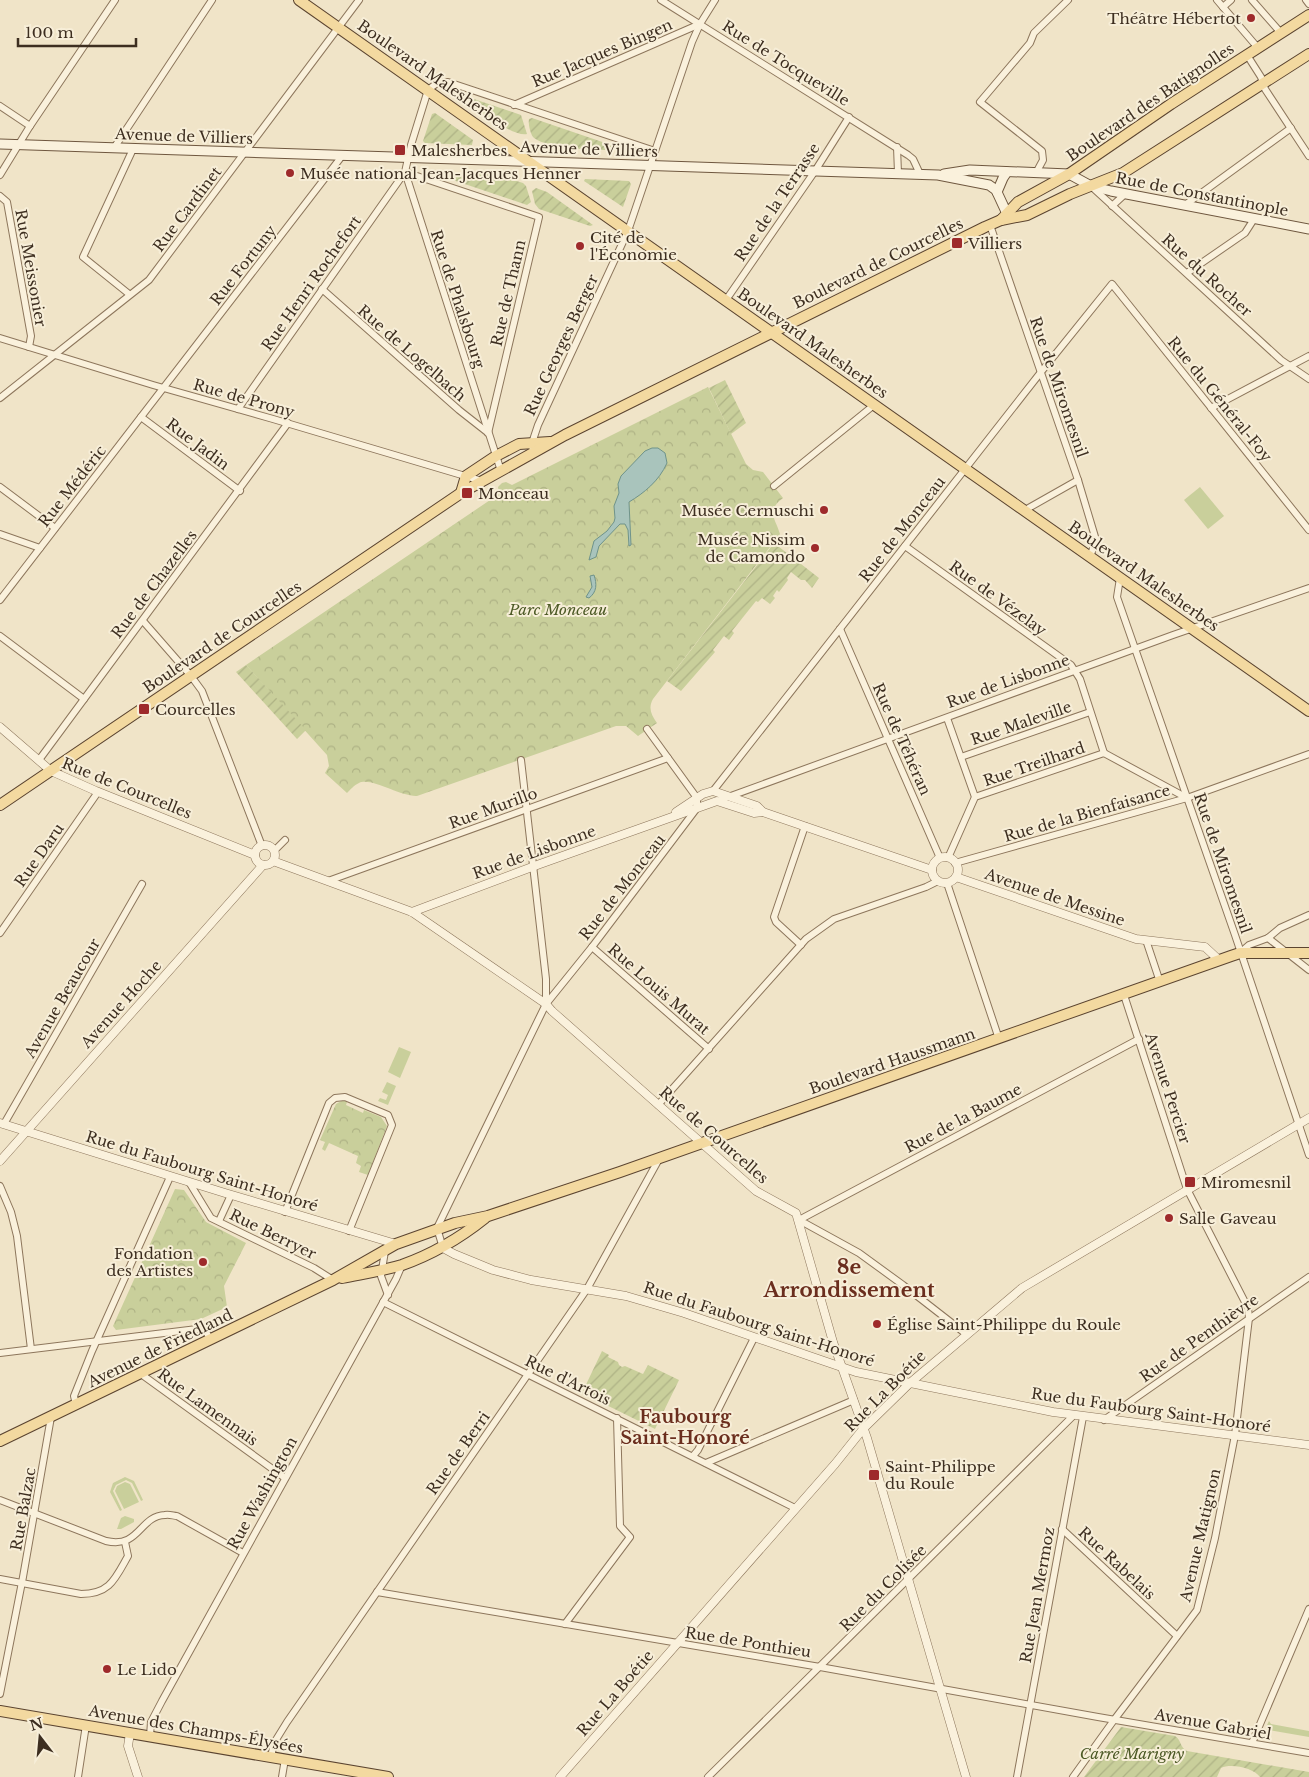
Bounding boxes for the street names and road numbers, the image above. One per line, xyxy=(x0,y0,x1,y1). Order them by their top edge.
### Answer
street label: Rue Jacques Bingen xyxy=(529,15,675,91)
street label: Boulevard Malesherbes xyxy=(354,16,512,134)
street label: Rue de Tocqueville xyxy=(719,16,853,110)
street label: Boulevard des Batignolles xyxy=(1063,39,1238,165)
street label: Avenue de Villiers xyxy=(114,124,253,148)
street label: Avenue de Villiers xyxy=(519,137,658,161)
street label: Rue de la Terrasse xyxy=(730,139,824,265)
street label: Rue Cardinet xyxy=(149,162,225,255)
street label: Rue de Constantinople xyxy=(1114,168,1290,220)
street label: Rue Meissonier xyxy=(11,208,51,329)
street label: Rue Henri Rochefort xyxy=(257,211,365,354)
street label: Boulevard de Courcelles xyxy=(790,213,966,313)
street label: Rue Fortuny xyxy=(206,221,280,309)
street label: Rue de Phalsbourg xyxy=(427,227,490,371)
street label: Rue du Rocher xyxy=(1158,230,1257,321)
street label: Rue de Thann xyxy=(487,238,529,348)
street label: Rue Georges Berger xyxy=(520,270,602,419)
street label: Boulevard Malesherbes xyxy=(734,284,892,402)
street label: Rue de Logelbach xyxy=(354,301,470,405)
street label: Rue de Miromesnil xyxy=(1026,314,1092,460)
street label: Rue du Général-Foy xyxy=(1164,333,1277,466)
street label: Rue de Prony xyxy=(191,374,297,422)
street label: Rue Jadin xyxy=(163,414,233,474)
street label: Rue Médéric xyxy=(34,441,110,531)
street label: Rue de Monceau xyxy=(855,472,949,586)
street label: Boulevard Malesherbes xyxy=(1065,517,1223,635)
street label: Rue de Chazelles xyxy=(107,526,201,642)
street label: Rue de Vézelay xyxy=(946,556,1051,640)
street label: Boulevard de Courcelles xyxy=(139,577,305,697)
street label: Rue de Lisbonne xyxy=(944,650,1072,712)
street label: Rue de Téhéran xyxy=(869,680,935,798)
street label: Rue Maleville xyxy=(968,697,1074,749)
street label: Rue Treilhard xyxy=(981,738,1087,790)
street label: Rue de Courcelles xyxy=(59,753,195,823)
street label: Rue de la Bienfaisance xyxy=(1002,780,1172,846)
street label: Rue Murillo xyxy=(446,783,540,833)
street label: Rue de Miromesnil xyxy=(1190,790,1256,936)
street label: Rue Daru xyxy=(10,819,68,891)
street label: Rue de Lisbonne xyxy=(470,821,598,883)
street label: Rue de Monceau xyxy=(575,830,669,944)
street label: Avenue de Messine xyxy=(982,864,1127,930)
street label: Avenue Beaucour xyxy=(20,934,104,1062)
street label: Rue Louis Murat xyxy=(604,940,714,1039)
street label: Avenue Hoche xyxy=(76,956,165,1053)
street label: Boulevard Haussmann xyxy=(806,1024,978,1098)
street label: Avenue Percier xyxy=(1141,1029,1195,1147)
street label: Rue de la Baume xyxy=(901,1079,1025,1157)
street label: Rue de Courcelles xyxy=(656,1082,773,1188)
street label: Rue du Faubourg Saint-Honoré xyxy=(84,1127,320,1215)
street label: Rue Berryer xyxy=(227,1205,320,1264)
street label: Rue du Faubourg Saint-Honoré xyxy=(641,1278,877,1370)
street label: Rue de Penthièvre xyxy=(1136,1290,1262,1386)
street label: Avenue de Friedland xyxy=(83,1305,236,1392)
street label: Rue La Boétie xyxy=(840,1346,930,1436)
street label: Rue d'Artois xyxy=(522,1351,614,1409)
street label: Rue Lamennais xyxy=(154,1364,262,1450)
street label: Rue du Faubourg Saint-Honoré xyxy=(1030,1384,1272,1436)
street label: Rue de Berri xyxy=(422,1408,494,1498)
street label: Rue Washington xyxy=(223,1433,301,1553)
street label: Rue Balzac xyxy=(6,1466,40,1552)
street label: Avenue Matignon xyxy=(1175,1466,1225,1605)
street label: Rue Rabelais xyxy=(1075,1522,1160,1604)
street label: Rue Jean Mermoz xyxy=(1016,1526,1058,1664)
street label: Rue du Colisée xyxy=(836,1541,930,1635)
street label: Rue de Ponthieu xyxy=(684,1623,812,1661)
street label: Rue La Boétie xyxy=(573,1646,657,1740)
street label: Avenue des Champs-Élysées xyxy=(86,1701,305,1757)
street label: Avenue Gabriel xyxy=(1152,1704,1273,1744)

